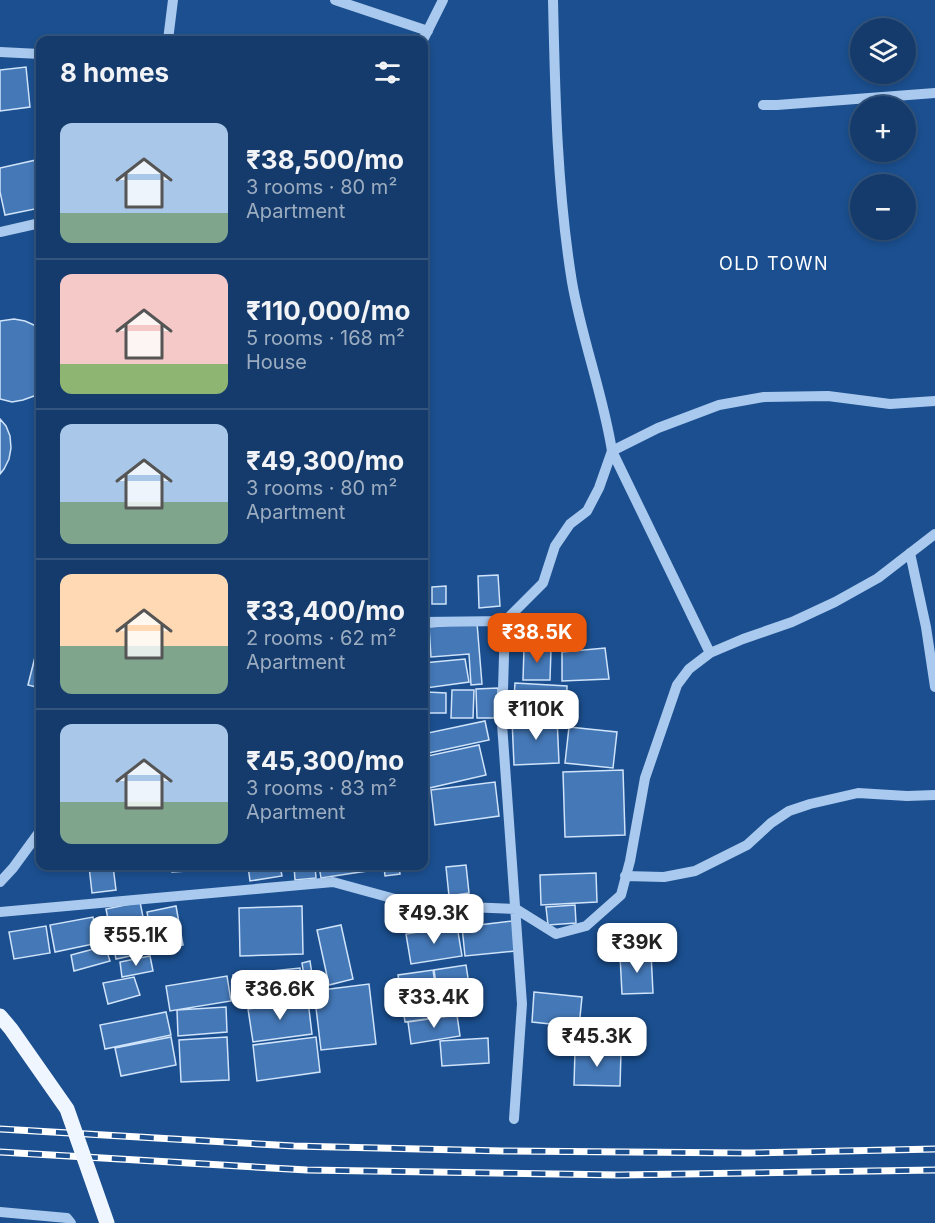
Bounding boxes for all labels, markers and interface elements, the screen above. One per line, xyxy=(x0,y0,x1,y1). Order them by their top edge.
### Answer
map controls xyxy=(850,18,916,240)
button: layers xyxy=(850,18,916,84)
icon: filters xyxy=(371,56,404,89)
text: 8 homes xyxy=(60,57,169,88)
button: + xyxy=(850,96,916,162)
text: ₹38,500/mo xyxy=(246,144,404,175)
icon: home xyxy=(108,147,180,219)
button: − xyxy=(850,174,916,240)
text: 3 rooms · 80 m² xyxy=(246,175,397,199)
text: Apartment xyxy=(246,199,345,223)
district label: OLD TOWN xyxy=(719,253,829,274)
text: ₹110,000/mo xyxy=(246,295,410,326)
icon: home xyxy=(108,298,180,370)
text: 5 rooms · 168 m² xyxy=(246,326,405,350)
text: House xyxy=(246,350,307,374)
text: ₹49,300/mo xyxy=(246,445,404,476)
icon: home xyxy=(108,448,180,520)
text: 3 rooms · 80 m² xyxy=(246,476,397,500)
text: Apartment xyxy=(246,500,345,524)
text: ₹33,400/mo xyxy=(246,595,405,626)
icon: home xyxy=(108,598,180,670)
pin: ₹38.5K xyxy=(488,613,586,664)
text: ₹38.5K xyxy=(502,620,572,644)
text: 2 rooms · 62 m² xyxy=(246,626,397,650)
text: Apartment xyxy=(246,650,345,674)
pin: ₹110K xyxy=(494,690,578,741)
text: ₹110K xyxy=(508,697,564,721)
text: ₹45,300/mo xyxy=(246,745,404,776)
icon: home xyxy=(108,748,180,820)
text: 3 rooms · 83 m² xyxy=(246,776,397,800)
text: Apartment xyxy=(246,800,345,824)
pin: ₹49.3K xyxy=(385,894,483,945)
text: ₹49.3K xyxy=(399,901,469,925)
pin: ₹55.1K xyxy=(87,916,185,967)
text: ₹55.1K xyxy=(104,923,168,947)
pin: ₹39K xyxy=(601,923,673,974)
text: ₹39K xyxy=(611,930,663,954)
pin: ₹36.6K xyxy=(231,970,329,1021)
text: ₹36.6K xyxy=(245,977,315,1001)
pin: ₹33.4K xyxy=(385,978,483,1029)
text: ₹33.4K xyxy=(398,985,470,1009)
pin: ₹45.3K xyxy=(548,1017,646,1068)
text: ₹45.3K xyxy=(562,1024,632,1048)

